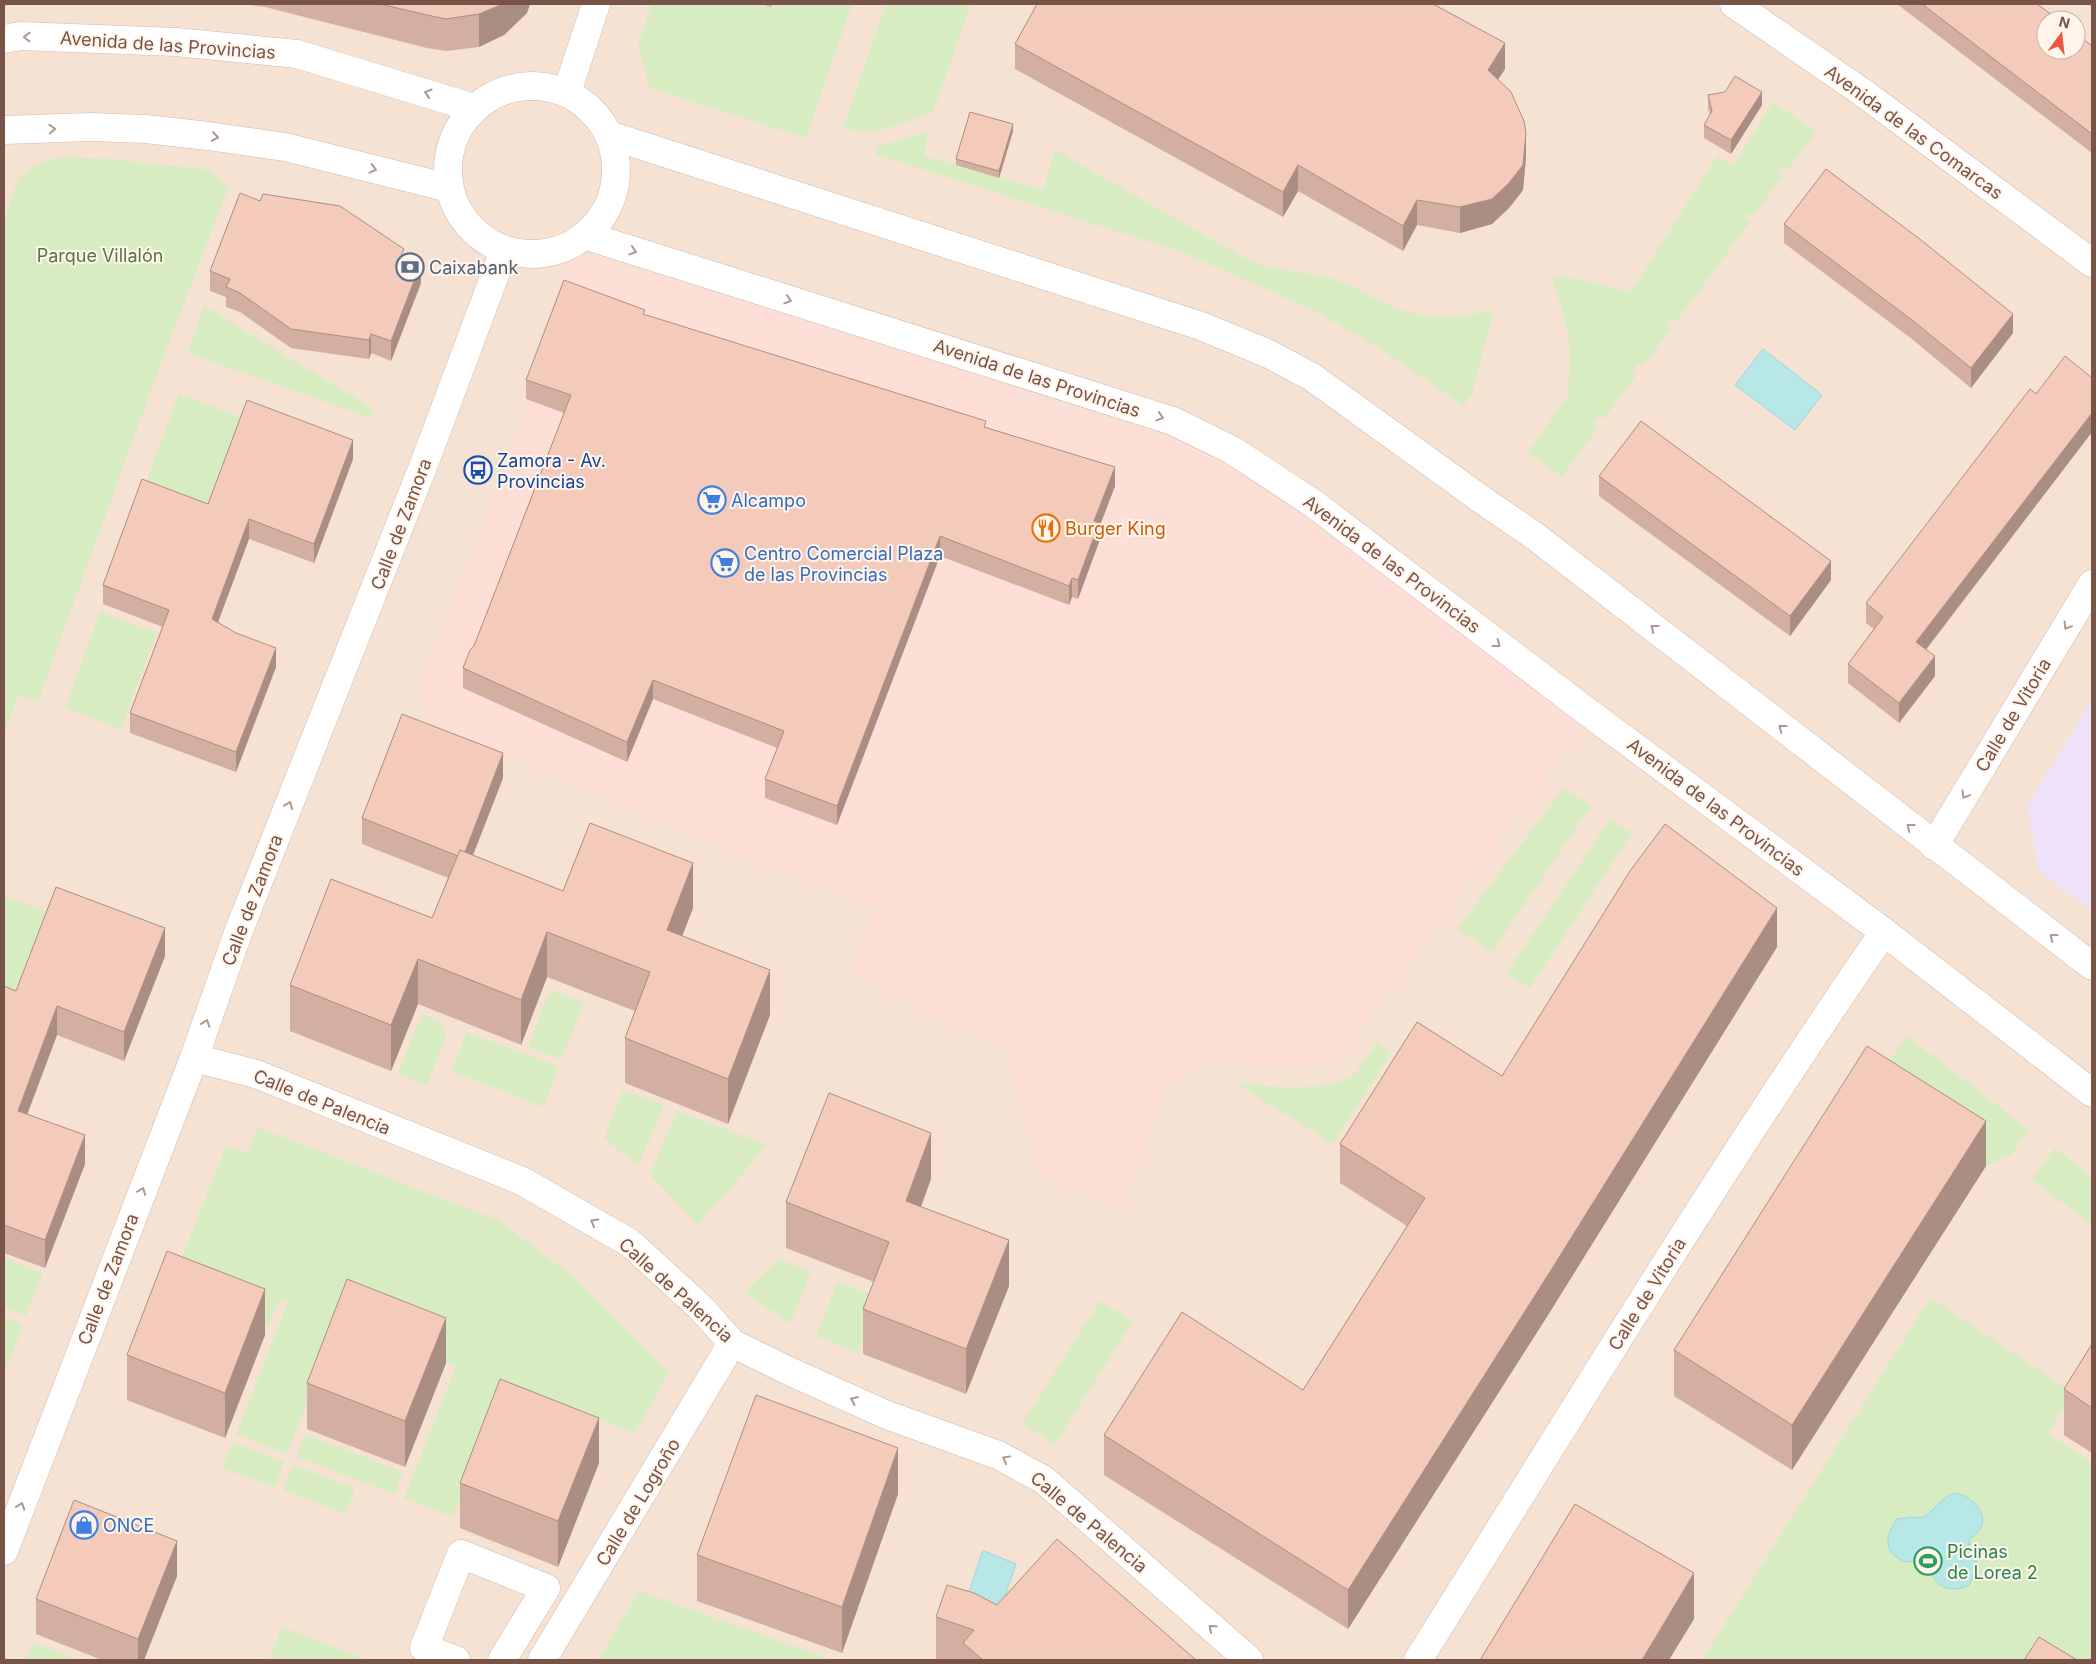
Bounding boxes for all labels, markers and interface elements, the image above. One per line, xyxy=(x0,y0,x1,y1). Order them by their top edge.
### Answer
north arrow xyxy=(2036,10,2086,60)
text: N xyxy=(2057,12,2072,32)
street label: Avenida de las Provincias xyxy=(60,27,276,63)
one-way arrow xyxy=(22,31,30,42)
street label: Avenida de las Comarcas xyxy=(1821,60,2007,204)
one-way arrow xyxy=(424,89,432,99)
one-way arrow xyxy=(49,123,57,134)
one-way arrow xyxy=(210,131,219,141)
one-way arrow xyxy=(369,163,378,174)
park label: Parque Villalón xyxy=(37,245,163,266)
one-way arrow xyxy=(629,245,637,255)
bank icon: Caixabank xyxy=(395,252,425,282)
place label: Caixabank xyxy=(429,257,518,278)
one-way arrow xyxy=(784,294,792,304)
street label: Avenida de las Provincias xyxy=(931,335,1143,421)
one-way arrow xyxy=(1156,412,1164,422)
place label: Zamora - Av. Provincias xyxy=(497,450,606,492)
street label: Calle de Zamora xyxy=(366,455,436,593)
bus stop icon: Zamora - Av. Provincias xyxy=(463,455,493,485)
supermarket icon: Alcampo xyxy=(697,485,727,515)
place label: Alcampo xyxy=(731,490,806,511)
street label: Avenida de las Provincias xyxy=(1299,491,1485,637)
restaurant icon: Burger King xyxy=(1031,513,1061,543)
place label: Burger King xyxy=(1065,518,1166,539)
place label: Centro Comercial Plaza de las Provincias xyxy=(744,543,943,585)
supermarket icon: Centro Comercial Plaza de las Provincias xyxy=(710,548,740,578)
one-way arrow xyxy=(2064,621,2073,630)
one-way arrow xyxy=(1651,625,1660,633)
one-way arrow xyxy=(1491,638,1500,646)
street label: Calle de Vitoria xyxy=(1971,654,2055,776)
one-way arrow xyxy=(1779,725,1788,733)
street label: Avenida de las Provincias xyxy=(1623,734,1809,880)
one-way arrow xyxy=(1961,790,1971,799)
one-way arrow xyxy=(284,802,294,810)
one-way arrow xyxy=(1907,824,1916,833)
street label: Calle de Zamora xyxy=(217,831,287,969)
one-way arrow xyxy=(2050,934,2059,942)
one-way arrow xyxy=(200,1019,210,1027)
street label: Calle de Palencia xyxy=(250,1065,394,1139)
one-way arrow xyxy=(136,1187,146,1196)
street label: Calle de Zamora xyxy=(73,1210,143,1348)
one-way arrow xyxy=(590,1218,599,1228)
street label: Calle de Palencia xyxy=(615,1233,737,1347)
street label: Calle de Vitoria xyxy=(1604,1234,1690,1354)
one-way arrow xyxy=(850,1396,859,1407)
street label: Calle de Logroño xyxy=(592,1435,684,1569)
one-way arrow xyxy=(1002,1455,1011,1465)
street label: Calle de Palencia xyxy=(1026,1467,1152,1577)
one-way arrow xyxy=(15,1502,25,1510)
shop icon: ONCE xyxy=(69,1510,99,1540)
place label: ONCE xyxy=(103,1515,154,1536)
place label: Picinas de Lorea 2 xyxy=(1947,1541,2038,1583)
sports icon: Picinas de Lorea 2 xyxy=(1913,1546,1943,1576)
one-way arrow xyxy=(1209,1625,1218,1634)

